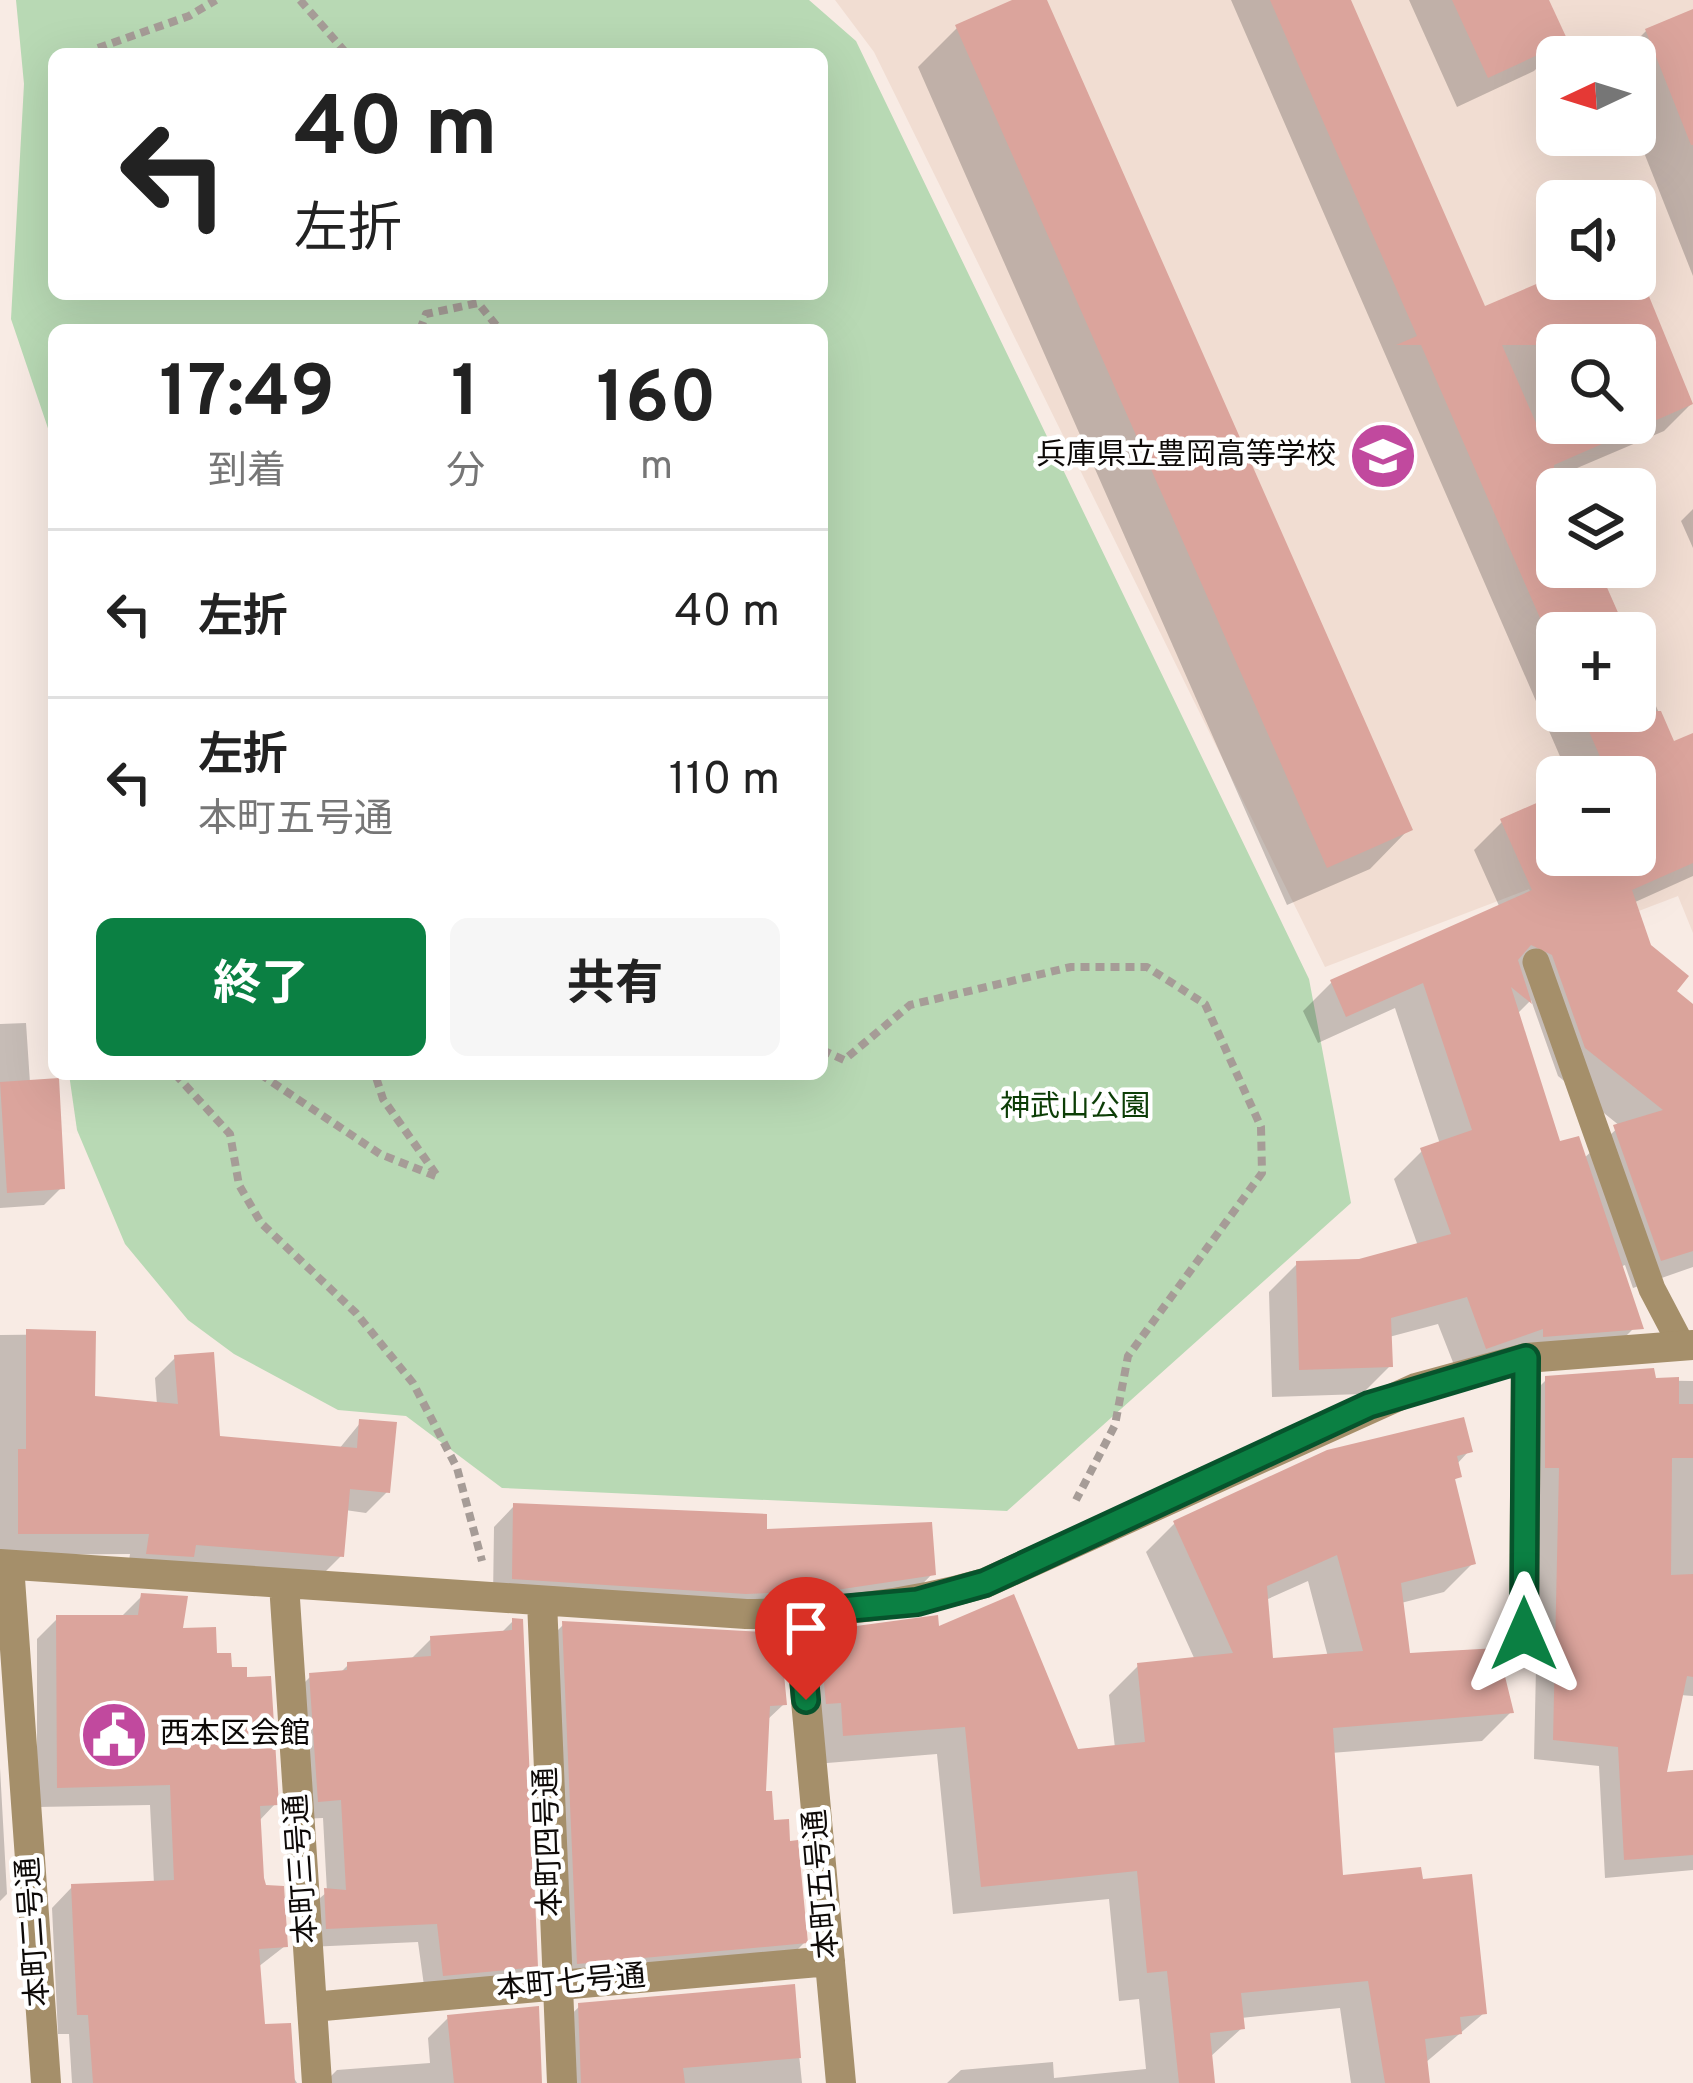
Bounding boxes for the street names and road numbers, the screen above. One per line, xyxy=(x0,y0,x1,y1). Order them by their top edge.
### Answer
street label: 本町四号通 xyxy=(529,1766,571,1918)
street label: 本町三号通 xyxy=(279,1793,327,1945)
street label: 本町五号通 xyxy=(798,1808,848,1960)
street label: 本町二号通 xyxy=(11,1856,59,2008)
street label: 本町七号通 xyxy=(495,1959,647,2009)

